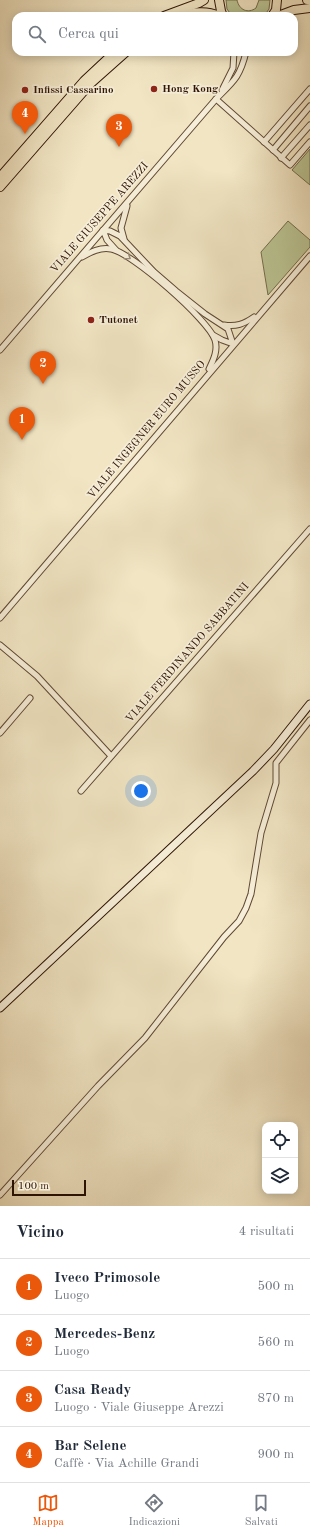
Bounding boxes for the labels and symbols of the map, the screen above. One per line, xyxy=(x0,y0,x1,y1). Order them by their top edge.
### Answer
marker: Hong Kong xyxy=(149,84,159,94)
place label: Hong Kong xyxy=(162,84,218,95)
marker: Infissi Cassarino xyxy=(20,85,30,95)
place label: Infissi Cassarino xyxy=(33,85,114,96)
pin: 4 xyxy=(12,101,38,134)
pin: 3 xyxy=(106,114,132,147)
street label: VIALE GIUSEPPE AREZZI xyxy=(49,161,151,275)
one-way arrow xyxy=(124,252,131,260)
marker: Tutonet xyxy=(86,315,96,325)
place label: Tutonet xyxy=(99,315,138,326)
pin: 2 xyxy=(30,351,56,384)
street label: VIALE INGEGNER EURO MUSSO xyxy=(86,359,208,501)
pin: 1 xyxy=(9,407,35,440)
street label: VIALE FERDINANDO SABBATINI xyxy=(124,581,252,725)
your location xyxy=(131,781,151,801)
scale bar xyxy=(12,1178,86,1197)

